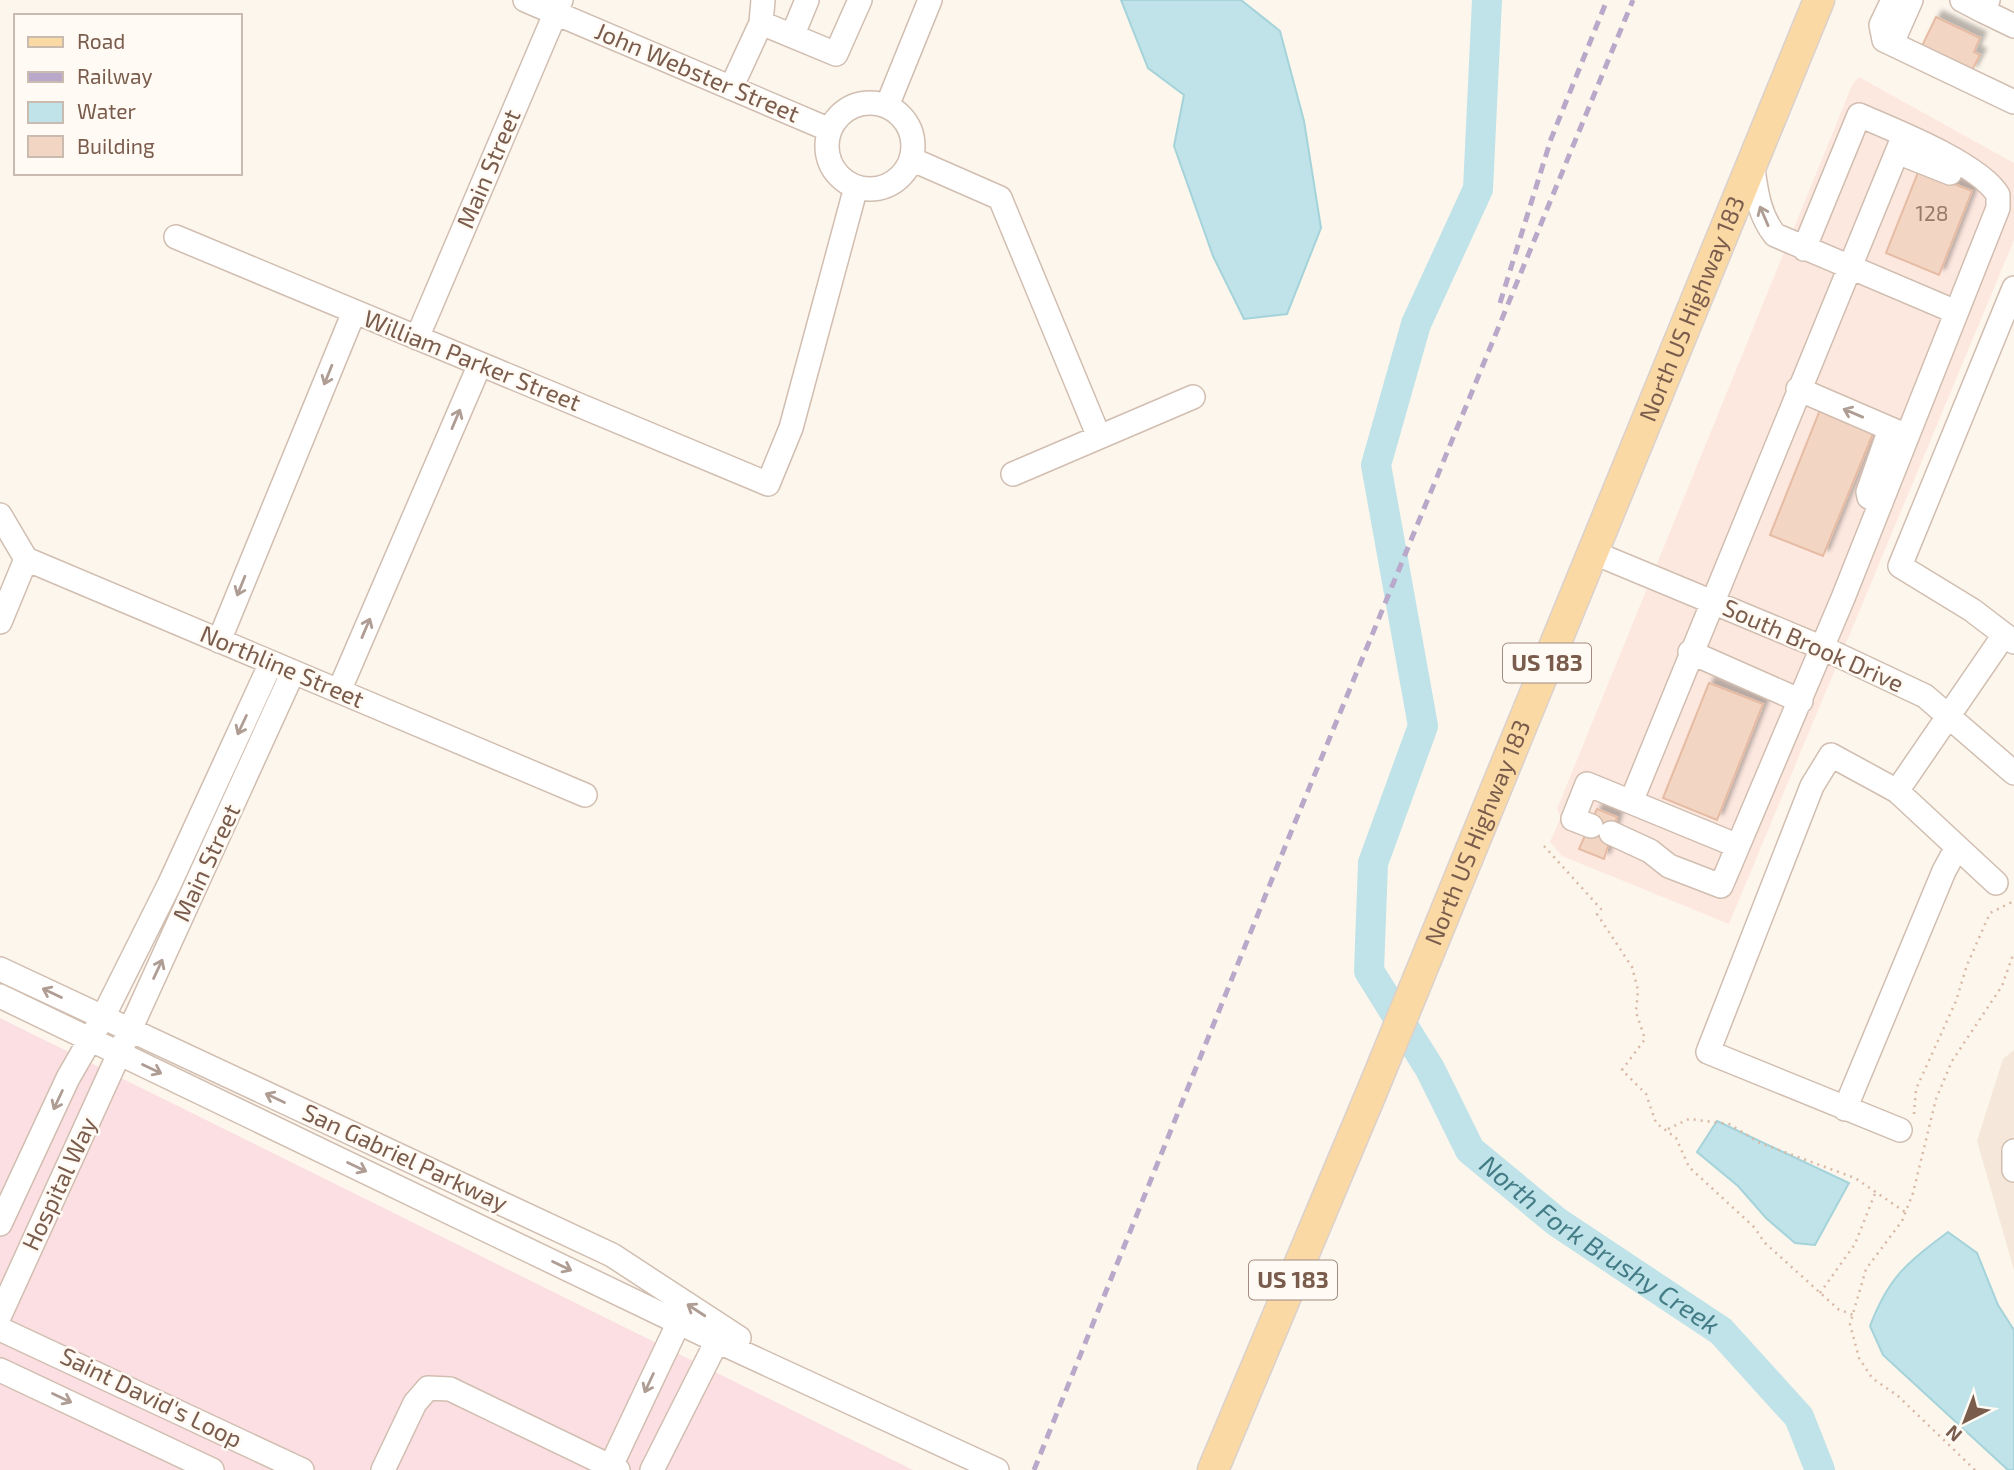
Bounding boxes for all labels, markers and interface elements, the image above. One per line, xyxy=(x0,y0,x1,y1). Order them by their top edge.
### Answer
legend xyxy=(14,14,242,175)
street label: John Webster Street xyxy=(591,15,804,128)
text: Road xyxy=(77,28,125,53)
text: Railway xyxy=(77,63,153,88)
text: Water xyxy=(77,98,136,123)
street label: Main Street xyxy=(450,105,526,232)
text: Building xyxy=(77,133,155,158)
street label: North US Highway 183 xyxy=(1632,192,1750,425)
house number: 128 xyxy=(1916,200,1948,225)
one-way arrow xyxy=(1757,206,1770,227)
street label: William Parker Street xyxy=(360,303,585,416)
one-way arrow xyxy=(321,364,334,386)
one-way arrow xyxy=(1842,405,1864,418)
one-way arrow xyxy=(450,409,463,431)
one-way arrow xyxy=(234,574,247,596)
street label: South Brook Drive xyxy=(1719,592,1909,698)
street label: Northline Street xyxy=(196,618,369,713)
one-way arrow xyxy=(360,618,373,640)
road number: US 183 xyxy=(1503,643,1591,682)
one-way arrow xyxy=(235,714,248,735)
street label: North US Highway 183 xyxy=(1417,715,1536,949)
street label: Main Street xyxy=(166,799,245,926)
one-way arrow xyxy=(152,959,165,980)
one-way arrow xyxy=(41,986,63,999)
one-way arrow xyxy=(141,1062,162,1076)
one-way arrow xyxy=(51,1089,64,1110)
one-way arrow xyxy=(265,1091,286,1104)
street label: San Gabriel Parkway xyxy=(299,1096,513,1217)
street label: Hospital Way xyxy=(15,1112,102,1255)
water label: North Fork Brushy Creek xyxy=(1474,1148,1726,1340)
one-way arrow xyxy=(346,1161,367,1174)
one-way arrow xyxy=(551,1259,572,1273)
road number: US 183 xyxy=(1249,1260,1337,1300)
one-way arrow xyxy=(687,1303,706,1317)
street label: Saint David's Loop xyxy=(56,1340,247,1453)
one-way arrow xyxy=(642,1372,655,1393)
north arrow xyxy=(1930,1386,2000,1456)
one-way arrow xyxy=(51,1392,72,1406)
text: N xyxy=(1940,1421,1966,1447)

